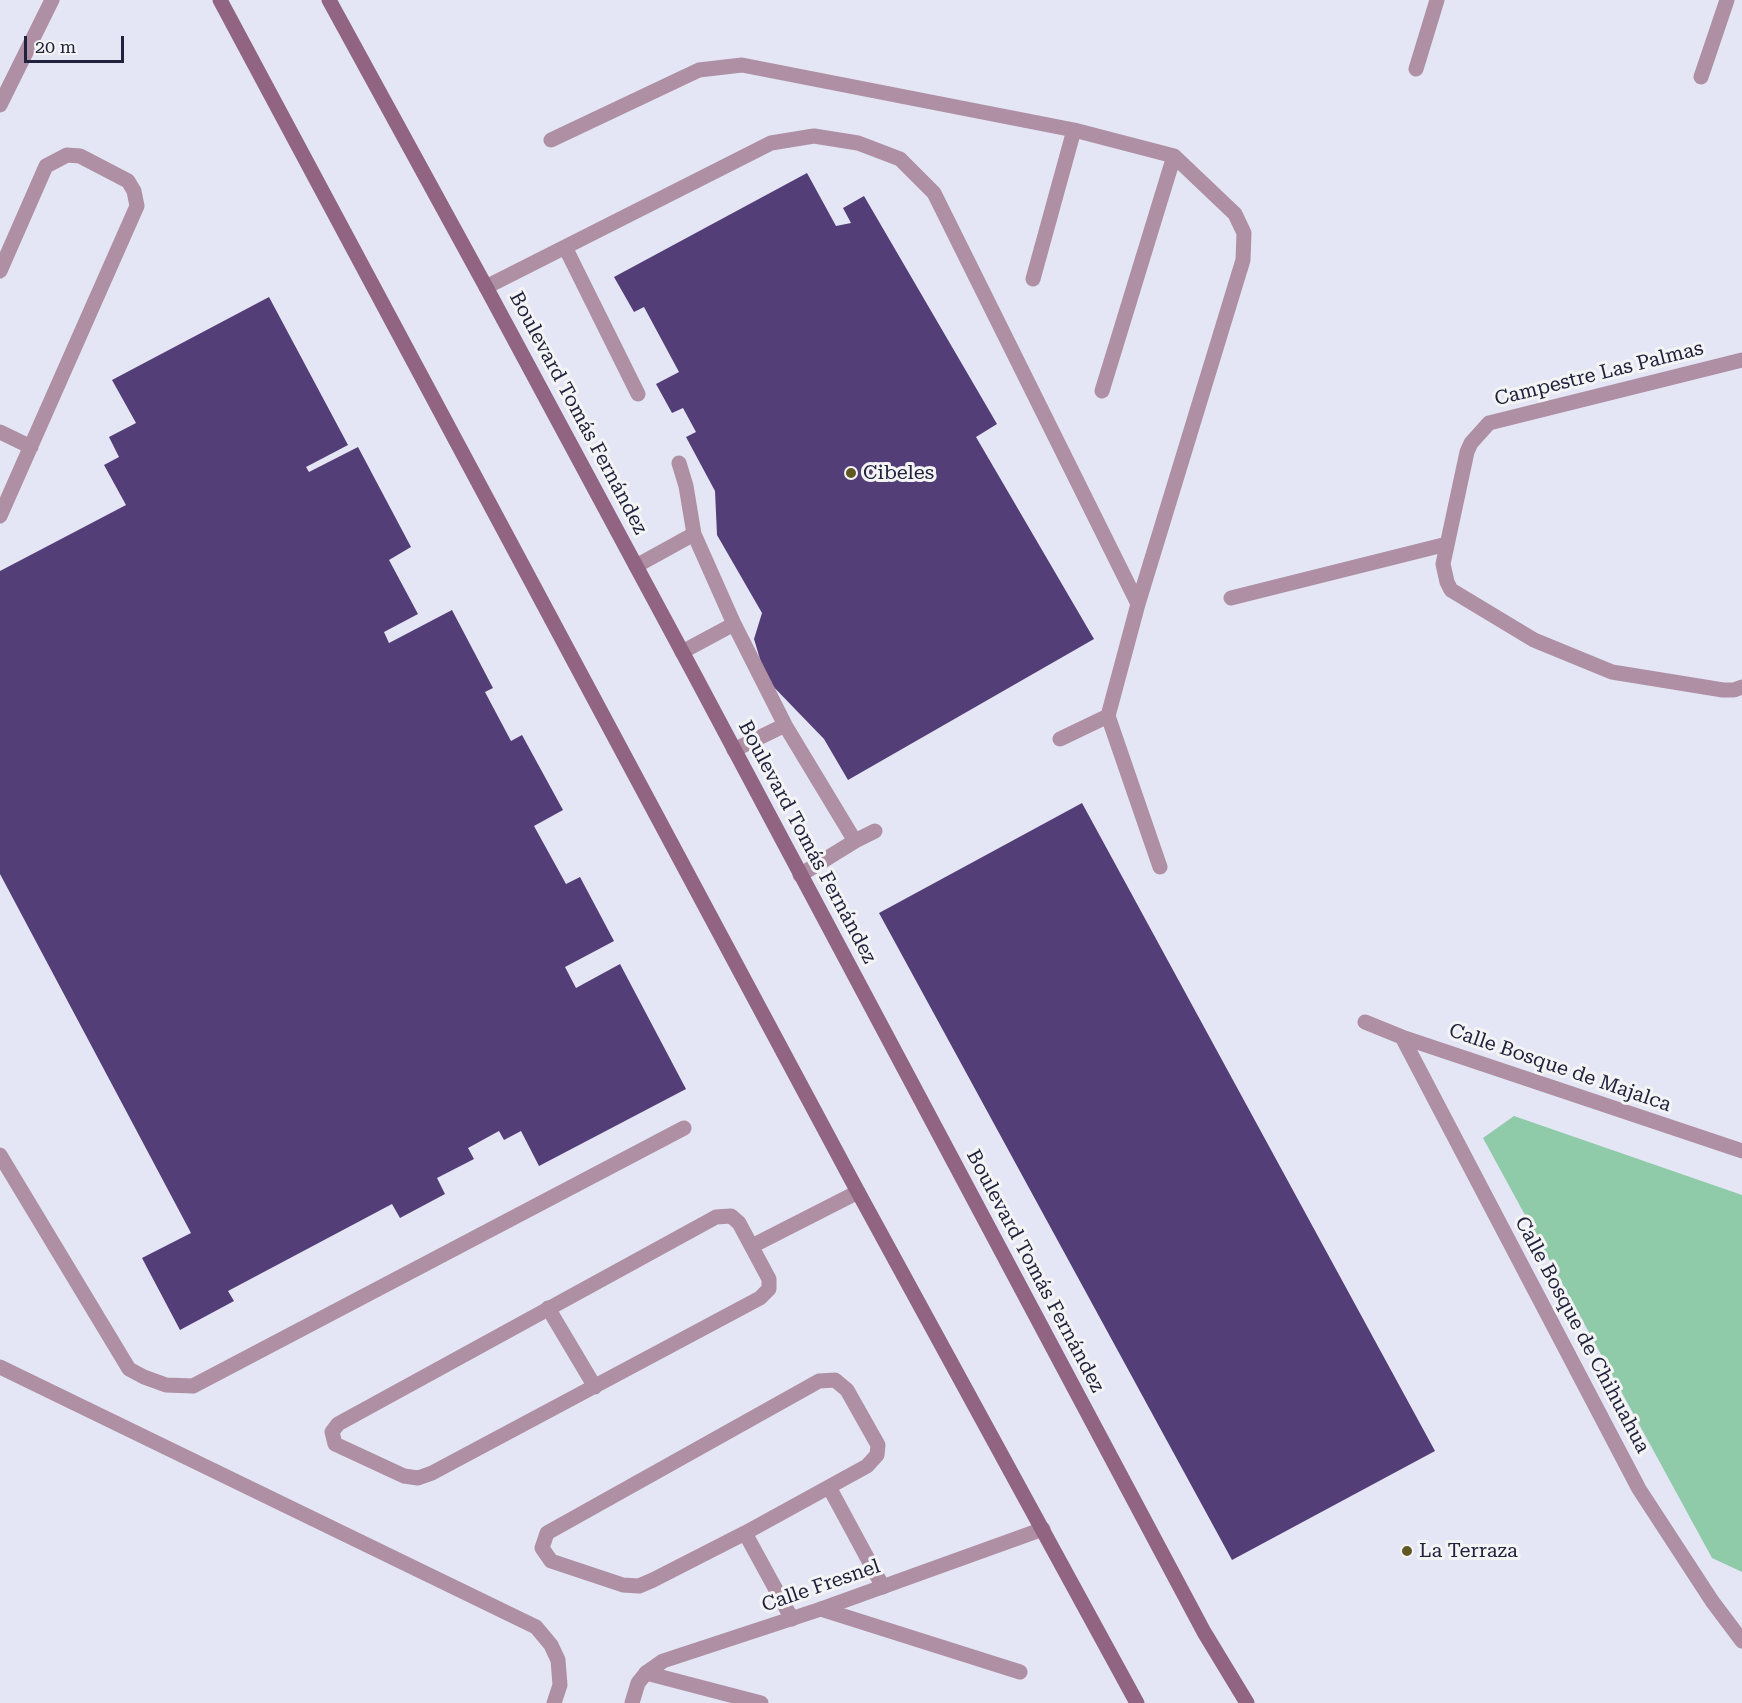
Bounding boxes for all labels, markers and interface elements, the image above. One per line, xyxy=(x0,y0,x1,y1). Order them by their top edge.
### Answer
scale bar xyxy=(27,24,128,62)
text: 20 m xyxy=(35,36,76,57)
street label: Boulevard Tomás Fernández xyxy=(504,288,652,538)
street label: Campestre Las Palmas xyxy=(1492,336,1706,412)
place label: Cibeles xyxy=(863,461,934,485)
marker: Cibeles xyxy=(844,466,858,480)
street label: Boulevard Tomás Fernández xyxy=(733,717,881,967)
street label: Calle Bosque de Majalca xyxy=(1446,1019,1674,1117)
street label: Boulevard Tomás Fernández xyxy=(961,1146,1109,1396)
street label: Calle Bosque de Chihuahua xyxy=(1509,1213,1655,1457)
place label: La Terraza xyxy=(1419,1539,1518,1563)
marker: La Terraza xyxy=(1400,1544,1414,1558)
street label: Calle Fresnel xyxy=(759,1555,883,1617)

